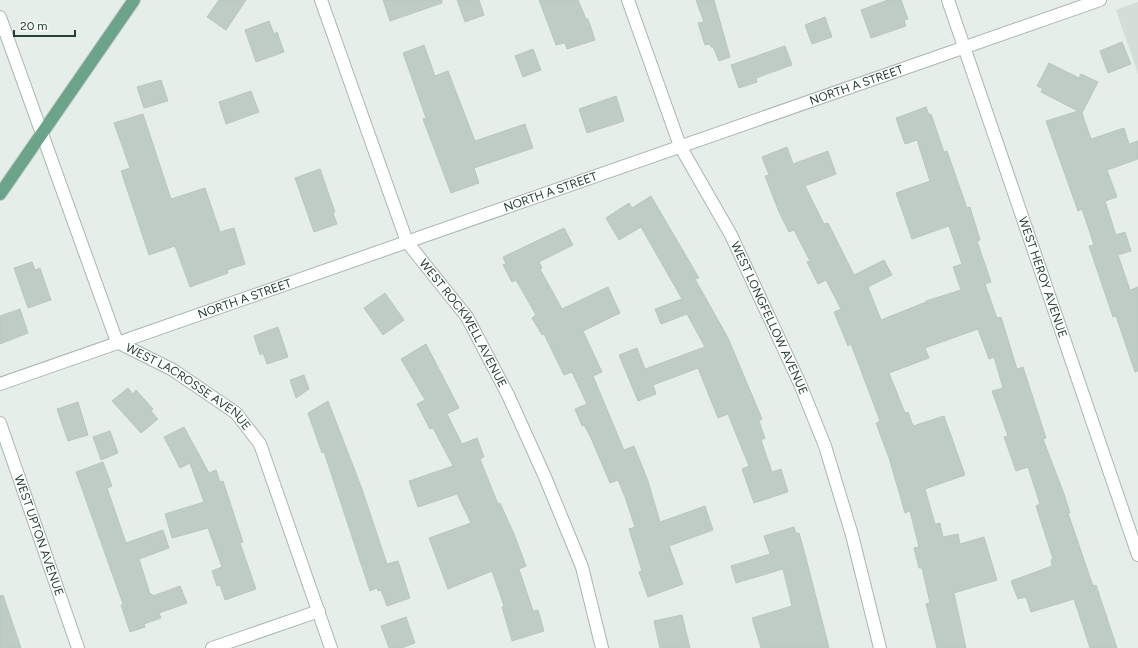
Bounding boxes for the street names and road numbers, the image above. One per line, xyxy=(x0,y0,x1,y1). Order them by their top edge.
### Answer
street label: NORTH A STREET xyxy=(808,62,905,108)
street label: NORTH A STREET xyxy=(502,169,599,215)
street label: WEST HEROY AVENUE xyxy=(1016,215,1070,339)
street label: WEST LONGFELLOW AVENUE xyxy=(728,239,810,397)
street label: WEST ROCKWELL AVENUE xyxy=(416,256,510,390)
street label: NORTH A STREET xyxy=(196,276,294,321)
street label: WEST LACROSSE AVENUE xyxy=(123,340,254,433)
street label: WEST UPTON AVENUE xyxy=(12,473,66,598)

